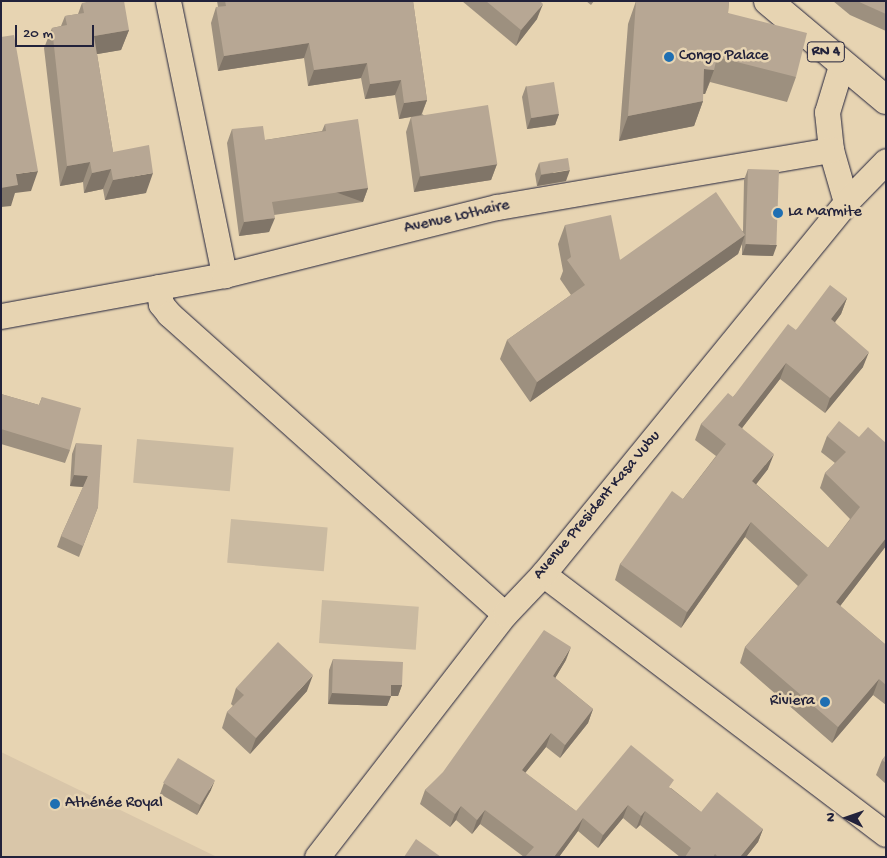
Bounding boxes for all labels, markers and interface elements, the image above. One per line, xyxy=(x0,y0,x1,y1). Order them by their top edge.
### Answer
scale bar xyxy=(18,15,96,47)
text: 20 m xyxy=(23,25,53,43)
road number: RN 4 xyxy=(806,40,846,64)
place label: Congo Palace xyxy=(679,47,769,67)
marker: Congo Palace xyxy=(663,51,675,63)
street label: Avenue Lothaire xyxy=(402,197,512,239)
place label: La Marmite xyxy=(788,203,862,223)
marker: La Marmite xyxy=(772,207,784,219)
street label: Avenue President Kasa Vubu xyxy=(530,428,666,584)
place label: Riviera xyxy=(770,692,815,712)
marker: Riviera xyxy=(819,696,831,708)
north arrow xyxy=(822,793,872,843)
place label: Athénée Royal xyxy=(65,794,163,814)
marker: Athénée Royal xyxy=(49,798,61,810)
text: N xyxy=(823,812,840,822)

